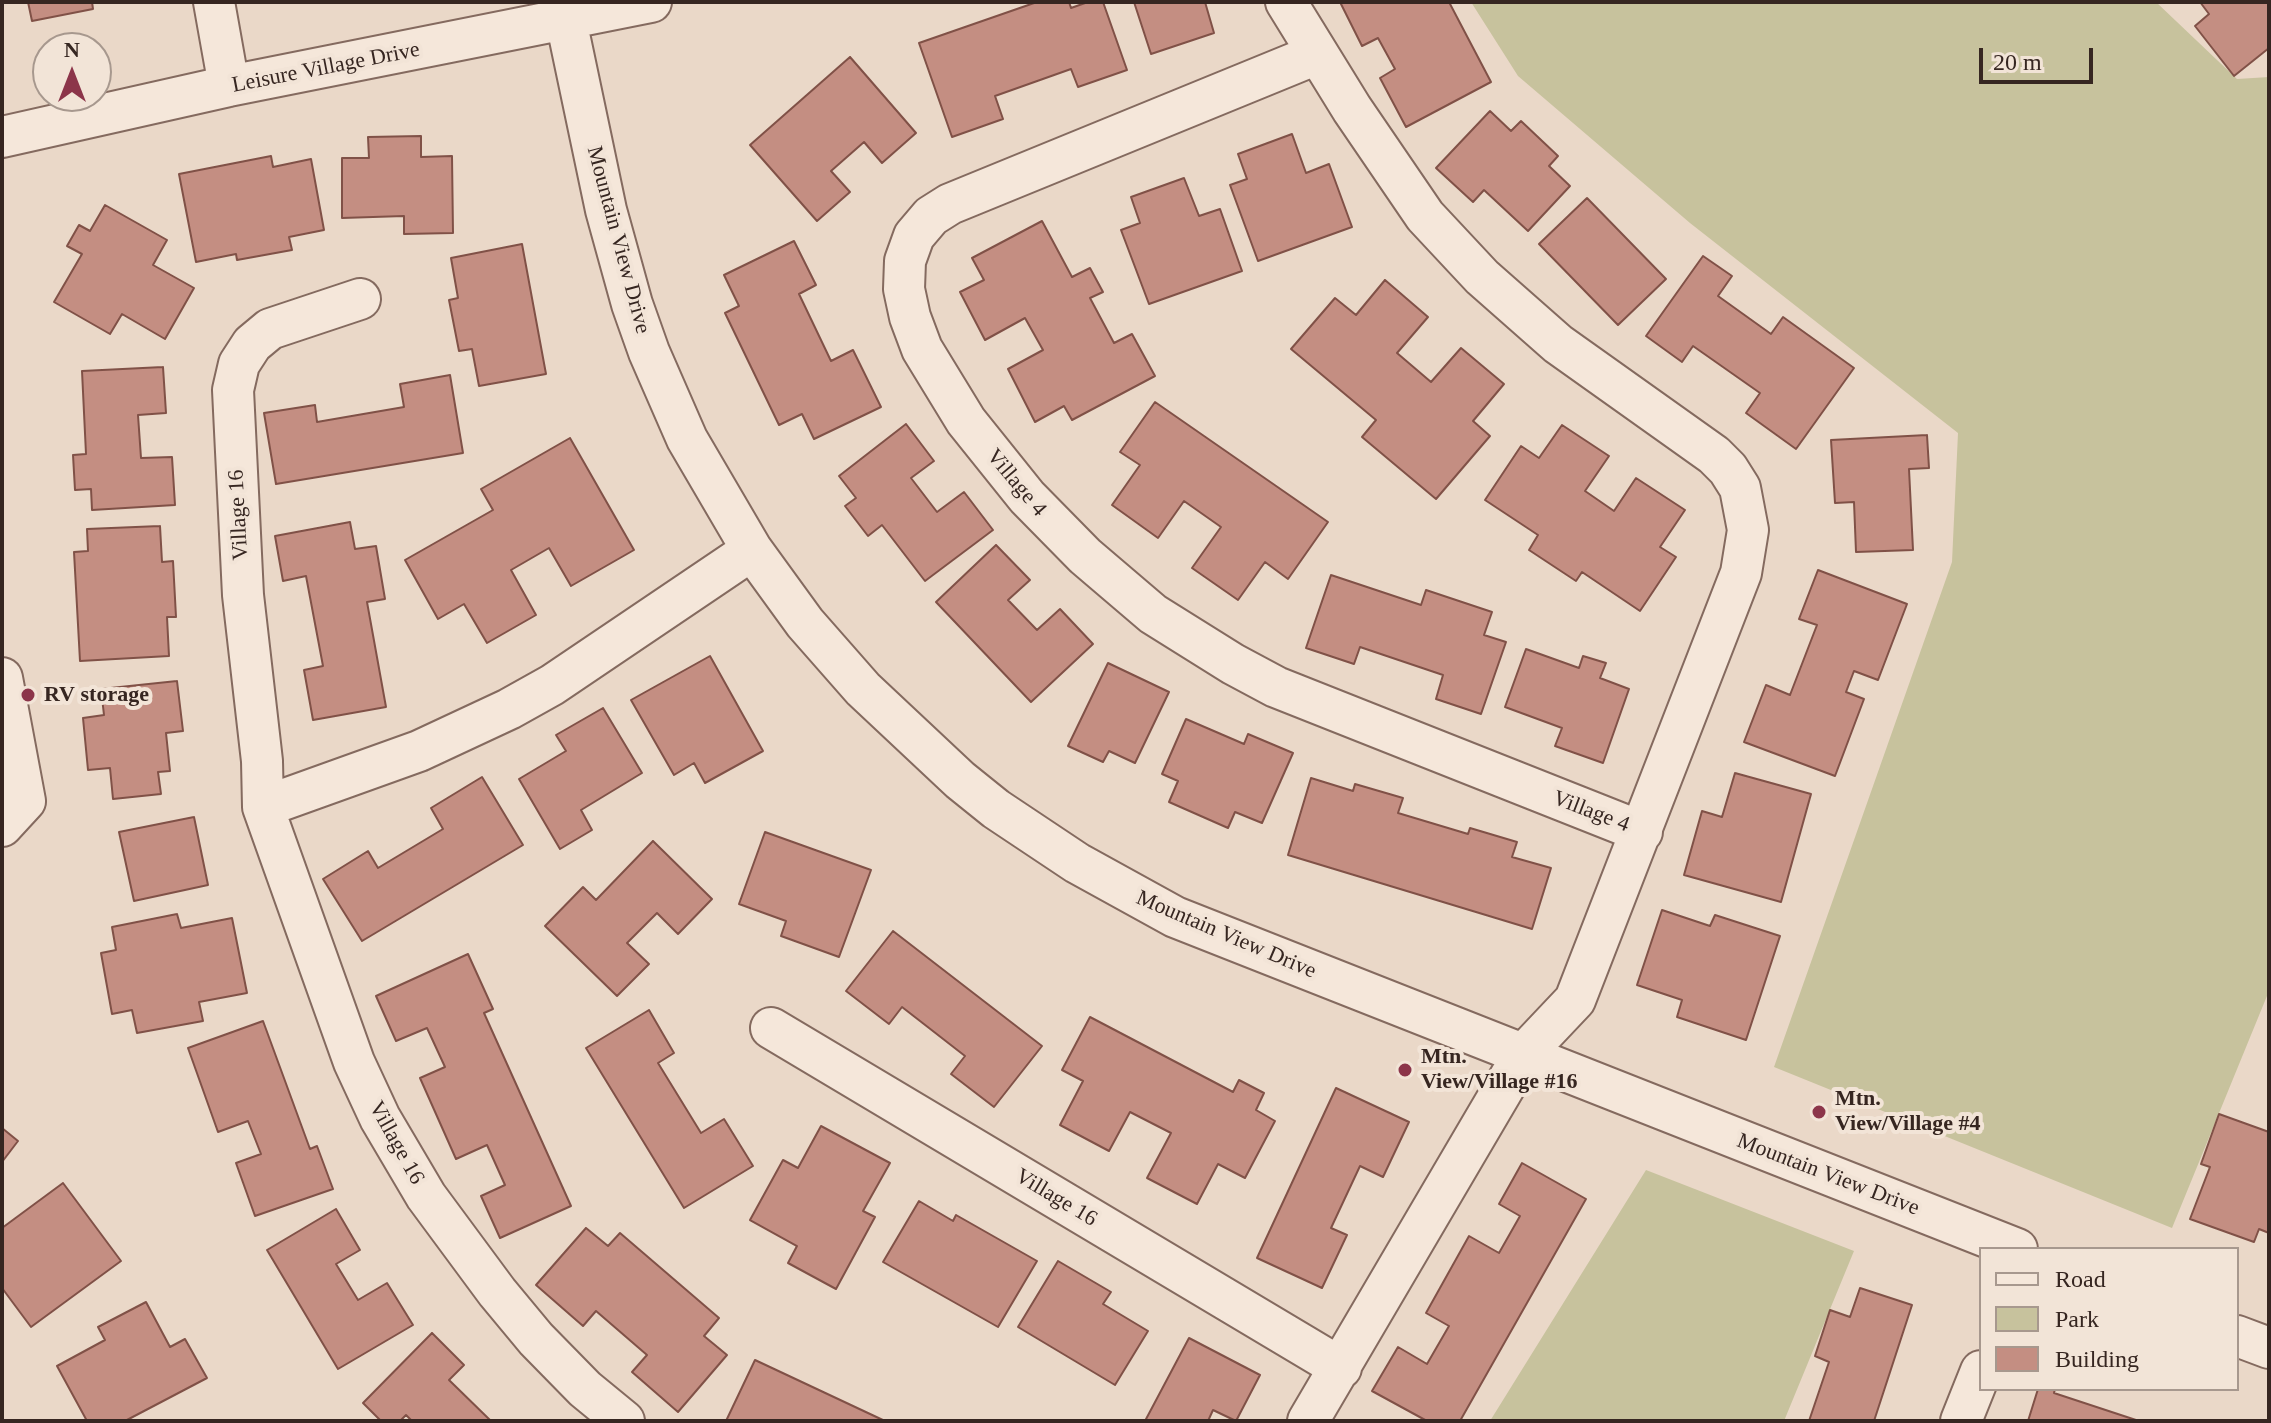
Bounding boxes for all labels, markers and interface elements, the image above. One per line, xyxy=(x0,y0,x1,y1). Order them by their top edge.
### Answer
north arrow xyxy=(32,32,112,112)
scale bar xyxy=(1983,32,2097,82)
text: N xyxy=(64,37,80,62)
street label: Leisure Village Drive xyxy=(230,37,422,99)
text: 20 m xyxy=(1993,49,2042,75)
street label: Mountain View Drive xyxy=(580,143,656,337)
street label: Village 4 xyxy=(980,444,1052,522)
street label: Village 16 xyxy=(223,469,255,561)
place label: RV storage xyxy=(44,682,149,708)
marker: RV storage xyxy=(19,686,37,704)
street label: Village 4 xyxy=(1549,785,1633,839)
street label: Mountain View Drive xyxy=(1132,885,1320,985)
place label: Mtn. View/Village #16 xyxy=(1421,1044,1578,1096)
marker: Mtn. View/Village #16 xyxy=(1396,1061,1414,1079)
place label: Mtn. View/Village #4 xyxy=(1835,1086,1981,1138)
street label: Village 16 xyxy=(362,1097,430,1189)
marker: Mtn. View/Village #4 xyxy=(1810,1103,1828,1121)
street label: Mountain View Drive xyxy=(1733,1128,1923,1222)
street label: Village 16 xyxy=(1010,1163,1102,1233)
legend xyxy=(1979,1247,2239,1391)
text: Road xyxy=(2055,1266,2106,1292)
text: Park xyxy=(2055,1306,2099,1332)
text: Building xyxy=(2055,1346,2139,1372)

